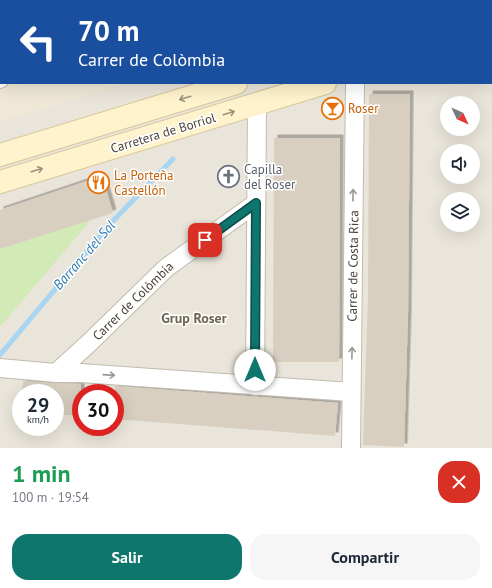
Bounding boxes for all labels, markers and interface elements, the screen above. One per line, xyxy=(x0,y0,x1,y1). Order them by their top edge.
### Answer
text: 70 m xyxy=(78,12,139,49)
icon: left xyxy=(12,16,64,68)
text: Carrer de Colòmbia xyxy=(78,48,225,71)
one-way arrow xyxy=(179,95,192,102)
bar icon: Roser xyxy=(319,95,345,121)
north arrow xyxy=(440,96,480,136)
map controls xyxy=(440,96,480,232)
place label: Roser xyxy=(348,100,379,117)
street label: Carretera de Borriol xyxy=(108,109,218,157)
one-way arrow xyxy=(222,109,235,116)
button: sound xyxy=(440,144,480,184)
place label: Capilla del Roser xyxy=(244,161,296,193)
church icon: Capilla del Roser xyxy=(215,163,241,189)
one-way arrow xyxy=(31,166,44,173)
place label: La Porteña Castellón xyxy=(114,167,173,199)
restaurant icon: La Porteña Castellón xyxy=(86,169,112,195)
one-way arrow xyxy=(349,189,357,202)
button: layers xyxy=(440,192,480,232)
street label: Carrer de Costa Rica xyxy=(344,210,362,322)
water label: Barranc del Sol xyxy=(49,216,119,293)
pin xyxy=(188,223,222,257)
icon: arrive xyxy=(194,229,216,251)
street label: Carrer de Colòmbia xyxy=(89,258,177,344)
district label: Grup Roser xyxy=(161,309,227,327)
one-way arrow xyxy=(348,347,356,360)
position arrow xyxy=(234,349,276,391)
one-way arrow xyxy=(102,372,115,379)
speed limit sign: 30 xyxy=(72,384,124,436)
text: 29 xyxy=(27,392,49,418)
text: km/h xyxy=(27,413,49,426)
text: 1 min xyxy=(12,458,71,489)
button: close xyxy=(438,461,480,503)
text: 100 m · 19:54 xyxy=(12,489,89,506)
button: Salir xyxy=(12,534,242,580)
button: Compartir xyxy=(250,534,480,580)

